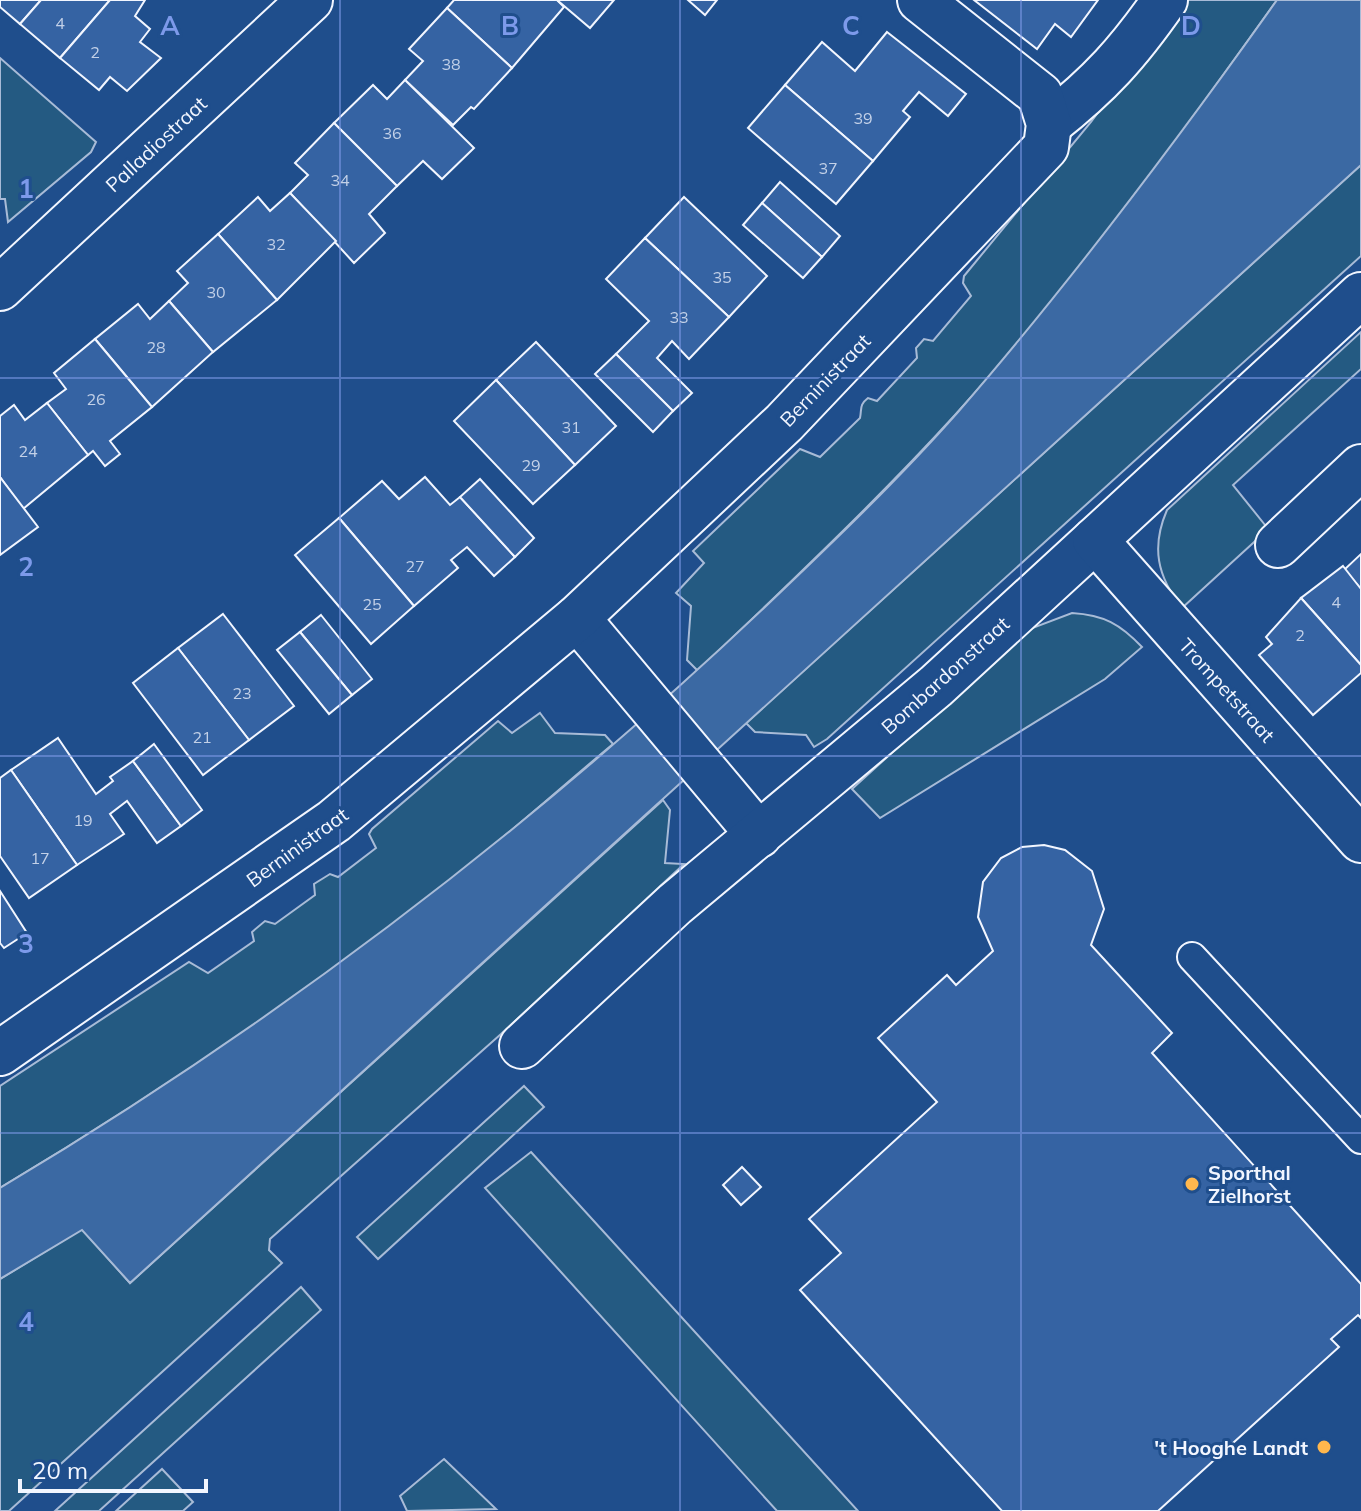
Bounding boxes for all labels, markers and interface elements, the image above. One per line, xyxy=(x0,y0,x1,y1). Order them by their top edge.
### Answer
text: A xyxy=(160,9,180,42)
text: B xyxy=(501,9,519,42)
text: C xyxy=(842,9,860,42)
text: D xyxy=(1181,9,1201,42)
house number: 4 xyxy=(55,13,65,33)
house number: 2 xyxy=(90,42,100,62)
house number: 38 xyxy=(441,54,461,74)
street label: Palladiostraat xyxy=(100,91,212,197)
house number: 39 xyxy=(853,108,873,128)
house number: 36 xyxy=(382,123,402,143)
house number: 37 xyxy=(818,158,838,178)
house number: 34 xyxy=(330,170,350,190)
text: 1 xyxy=(18,172,34,205)
house number: 32 xyxy=(266,234,286,254)
house number: 35 xyxy=(712,267,732,287)
house number: 30 xyxy=(206,282,226,302)
house number: 33 xyxy=(669,307,689,327)
street label: Berninistraat xyxy=(774,328,876,432)
house number: 28 xyxy=(146,337,166,357)
house number: 26 xyxy=(86,389,106,409)
house number: 31 xyxy=(561,417,581,437)
house number: 24 xyxy=(18,441,38,461)
house number: 29 xyxy=(521,455,541,475)
text: 2 xyxy=(18,550,34,583)
house number: 27 xyxy=(405,556,425,576)
house number: 4 xyxy=(1331,592,1341,612)
house number: 25 xyxy=(362,594,382,614)
street label: Bombardonstraat xyxy=(876,611,1014,739)
house number: 2 xyxy=(1295,625,1305,645)
street label: Trompetstraat xyxy=(1174,633,1280,747)
house number: 23 xyxy=(232,683,252,703)
house number: 21 xyxy=(192,727,212,747)
street label: Berninistraat xyxy=(241,802,353,892)
house number: 19 xyxy=(73,810,93,830)
house number: 17 xyxy=(30,848,50,868)
text: 3 xyxy=(18,927,34,960)
place label: Sporthal Zielhorst xyxy=(1208,1160,1291,1208)
marker: Sporthal Zielhorst xyxy=(1183,1175,1201,1193)
text: 4 xyxy=(18,1305,34,1338)
place label: 't Hooghe Landt xyxy=(1154,1435,1308,1460)
marker: 't Hooghe Landt xyxy=(1315,1438,1333,1456)
scale bar xyxy=(20,1443,206,1493)
text: 20 m xyxy=(32,1455,88,1485)

